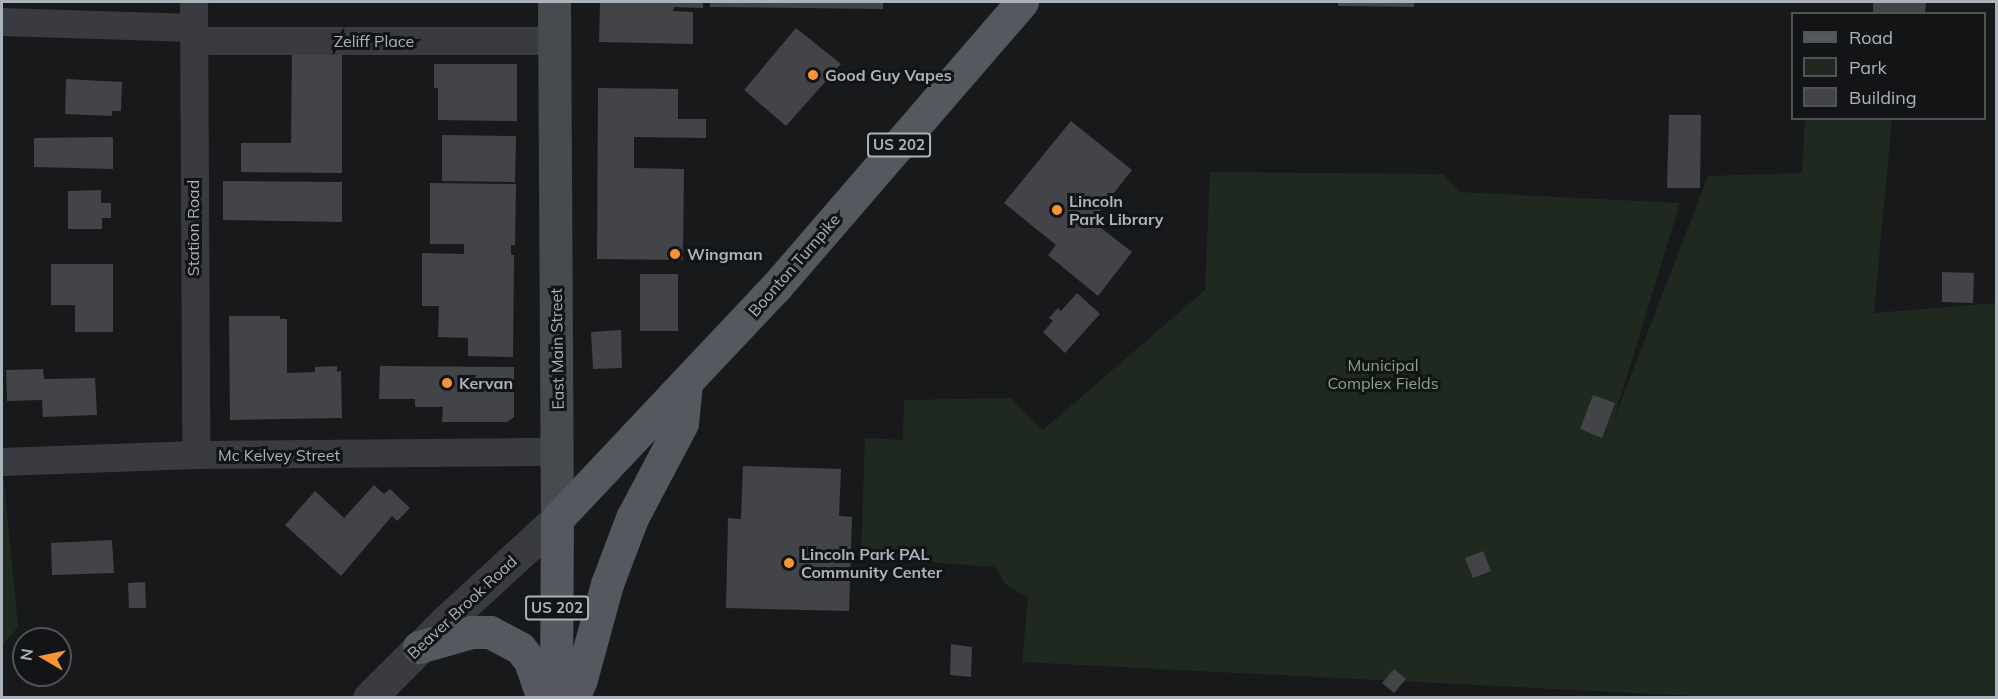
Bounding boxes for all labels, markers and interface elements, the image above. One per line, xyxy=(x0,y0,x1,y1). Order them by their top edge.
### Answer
legend xyxy=(1791,12,1986,120)
text: Road xyxy=(1849,26,1893,49)
street label: Zeliff Place xyxy=(334,31,414,51)
text: Park xyxy=(1849,56,1887,79)
place label: Good Guy Vapes xyxy=(825,65,952,85)
marker: Good Guy Vapes xyxy=(806,68,820,82)
text: Building xyxy=(1849,86,1917,109)
road number: US 202 xyxy=(866,133,932,157)
street label: Station Road xyxy=(183,180,203,276)
place label: Lincoln Park Library xyxy=(1069,191,1163,229)
marker: Lincoln Park Library xyxy=(1050,203,1064,217)
street label: Boonton Turnpike xyxy=(744,210,844,320)
place label: Wingman xyxy=(687,244,763,264)
marker: Wingman xyxy=(668,247,682,261)
street label: East Main Street xyxy=(546,288,568,410)
park label: Municipal Complex Fields xyxy=(1327,355,1439,393)
place label: Kervan xyxy=(459,373,513,393)
marker: Kervan xyxy=(440,376,454,390)
street label: Mc Kelvey Street xyxy=(218,445,340,465)
place label: Lincoln Park PAL Community Center xyxy=(801,544,942,582)
street label: Beaver Brook Road xyxy=(403,551,521,663)
marker: Lincoln Park PAL Community Center xyxy=(782,556,796,570)
road number: US 202 xyxy=(524,596,590,620)
north arrow xyxy=(12,627,72,687)
text: N xyxy=(15,647,37,662)

